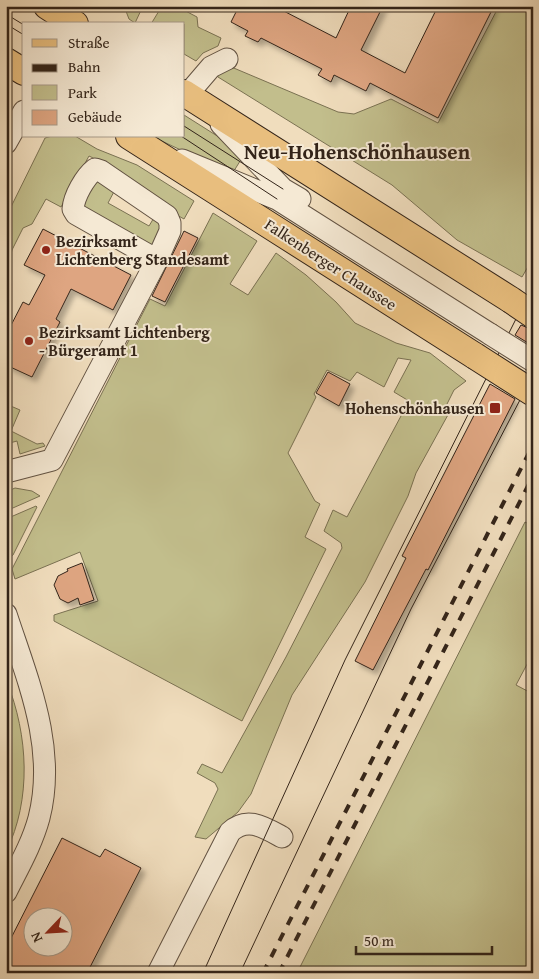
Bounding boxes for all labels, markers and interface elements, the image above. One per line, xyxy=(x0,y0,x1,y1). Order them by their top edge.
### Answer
legend xyxy=(22,22,185,138)
text: Straße xyxy=(68,32,110,53)
text: Bahn xyxy=(68,56,101,77)
text: Park xyxy=(68,82,97,103)
text: Gebäude xyxy=(68,106,122,127)
district label: Neu-Hohenschönhausen xyxy=(244,136,471,167)
street label: Falkenberger Chaussee xyxy=(260,212,402,316)
place label: Bezirksamt Lichtenberg Standesamt xyxy=(56,229,229,271)
marker: Bezirksamt Lichtenberg Standesamt xyxy=(40,244,52,256)
place label: Bezirksamt Lichtenberg - Bürgeramt 1 xyxy=(39,320,210,362)
marker: Bezirksamt Lichtenberg - Bürgeramt 1 xyxy=(23,335,35,347)
place label: Hohenschönhausen xyxy=(345,396,485,420)
marker: Hohenschönhausen xyxy=(488,401,502,415)
north arrow xyxy=(22,906,72,956)
scale bar xyxy=(356,924,493,956)
text: N xyxy=(25,928,47,946)
text: 50 m xyxy=(364,930,395,951)

